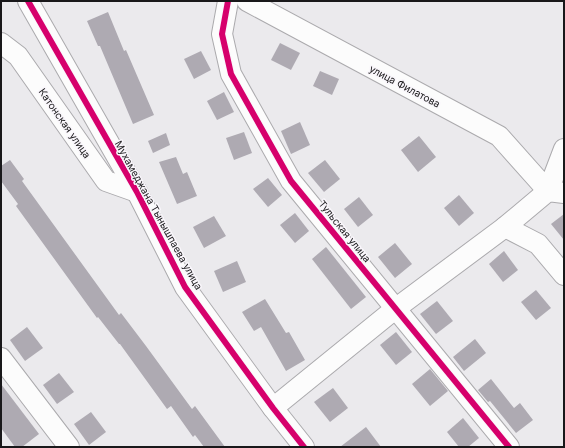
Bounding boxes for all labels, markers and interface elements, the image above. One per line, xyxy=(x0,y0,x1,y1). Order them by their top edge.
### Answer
street label: улица Филатова xyxy=(368,62,442,110)
street label: Катонская улица xyxy=(36,86,94,160)
street label: Мухамеджана Тынышпаева улица xyxy=(113,138,205,292)
street label: Тульская улица xyxy=(316,198,374,264)

